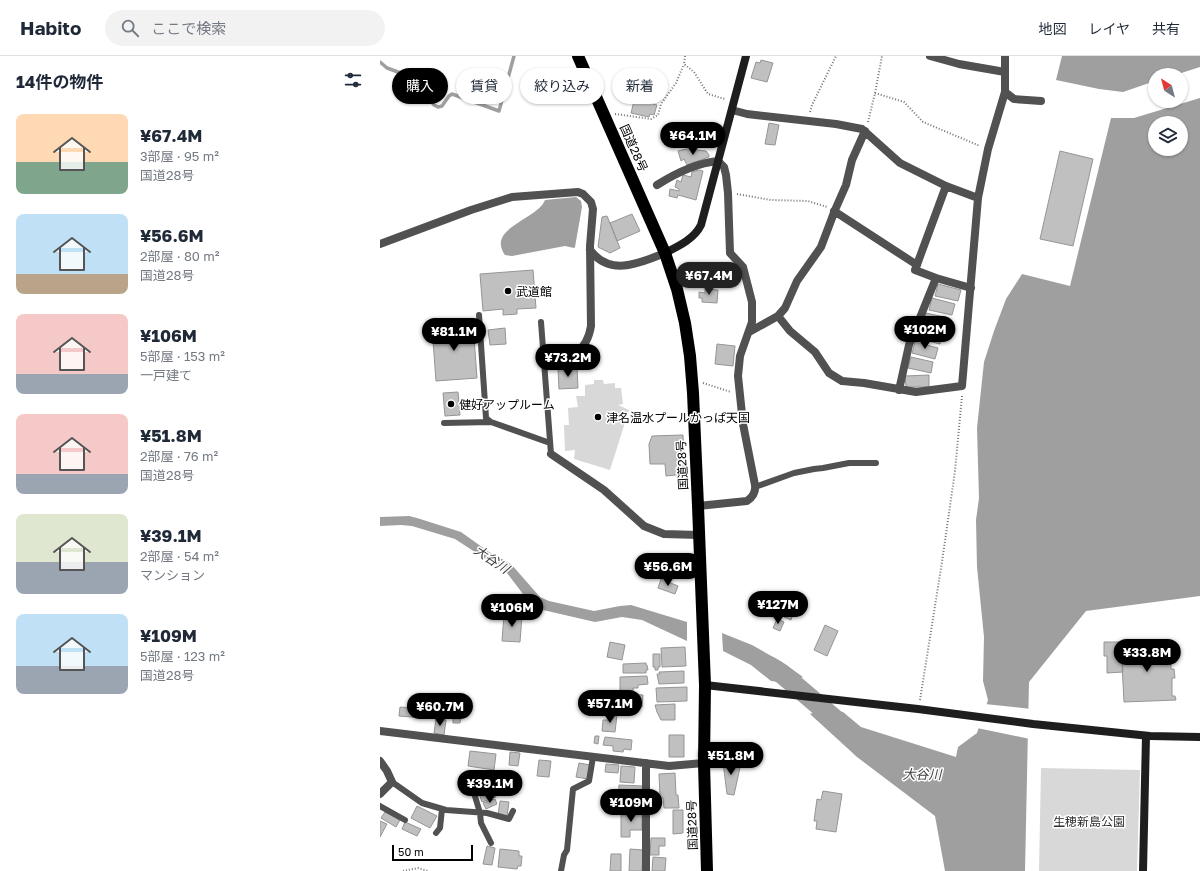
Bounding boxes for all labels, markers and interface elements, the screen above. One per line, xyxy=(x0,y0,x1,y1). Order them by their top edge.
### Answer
search box xyxy=(105,10,385,46)
text: Habito xyxy=(20,16,81,39)
icon: search xyxy=(119,17,141,39)
text: ここで検索 xyxy=(151,19,226,37)
text: 地図 xyxy=(1038,20,1066,37)
text: レイヤ xyxy=(1088,20,1130,37)
text: 共有 xyxy=(1152,20,1180,37)
chip: 購入 xyxy=(392,68,448,104)
chip: 賃貸 xyxy=(456,68,512,104)
chip: 絞り込み xyxy=(520,68,604,104)
chip: 新着 xyxy=(612,68,668,104)
north arrow xyxy=(1148,68,1188,108)
map controls xyxy=(1148,68,1188,156)
icon: filters xyxy=(342,69,364,91)
text: 14件の物件 xyxy=(16,71,103,92)
button: layers xyxy=(1148,116,1188,156)
street label: 国道28号 xyxy=(617,122,651,174)
pin: ¥64.1M xyxy=(660,122,726,156)
text: ¥67.4M xyxy=(140,125,202,146)
text: ¥64.1M xyxy=(669,127,717,143)
icon: home xyxy=(48,130,96,178)
text: 3部屋 · 95 m² xyxy=(140,148,219,164)
text: 国道28号 xyxy=(140,167,194,183)
text: ¥56.6M xyxy=(140,225,204,246)
icon: home xyxy=(48,230,96,278)
text: 2部屋 · 80 m² xyxy=(140,248,219,264)
pin: ¥67.4M xyxy=(676,262,742,296)
text: 国道28号 xyxy=(140,267,194,283)
text: ¥67.4M xyxy=(685,267,733,283)
place label: 武道館 xyxy=(516,284,552,299)
marker: 武道館 xyxy=(503,286,513,296)
pin: ¥102M xyxy=(897,316,953,350)
pin: ¥81.1M xyxy=(421,318,487,352)
text: ¥102M xyxy=(903,321,947,337)
text: ¥81.1M xyxy=(431,323,477,339)
text: ¥106M xyxy=(140,325,197,346)
icon: home xyxy=(48,330,96,378)
pin: ¥73.2M xyxy=(535,344,601,378)
text: 5部屋 · 153 m² xyxy=(140,348,225,364)
text: ¥73.2M xyxy=(544,349,592,365)
text: 一戸建て xyxy=(140,367,192,383)
place label: 健好アップルーム xyxy=(459,397,555,412)
marker: 健好アップルーム xyxy=(446,399,456,409)
place label: 津名温水プールかっぱ天国 xyxy=(606,410,750,425)
marker: 津名温水プールかっぱ天国 xyxy=(593,412,603,422)
text: ¥51.8M xyxy=(140,425,202,446)
icon: home xyxy=(48,430,96,478)
street label: 国道28号 xyxy=(673,440,691,490)
text: 2部屋 · 76 m² xyxy=(140,448,218,464)
text: 国道28号 xyxy=(140,467,194,483)
text: ¥39.1M xyxy=(140,525,202,546)
icon: home xyxy=(48,530,96,578)
water label: 大谷川 xyxy=(471,541,514,578)
text: 2部屋 · 54 m² xyxy=(140,548,219,564)
pin: ¥56.6M xyxy=(635,553,701,587)
text: ¥56.6M xyxy=(644,558,692,574)
text: マンション xyxy=(140,567,205,583)
pin: ¥127M xyxy=(750,591,806,625)
pin: ¥106M xyxy=(484,594,540,628)
text: ¥127M xyxy=(757,596,799,612)
text: ¥106M xyxy=(490,599,534,615)
text: ¥109M xyxy=(140,625,197,646)
icon: home xyxy=(48,630,96,678)
pin: ¥33.8M xyxy=(1114,639,1180,673)
text: ¥33.8M xyxy=(1123,644,1171,660)
text: 5部屋 · 123 m² xyxy=(140,648,225,664)
text: 国道28号 xyxy=(140,667,194,683)
pin: ¥57.1M xyxy=(577,690,643,724)
pin: ¥60.7M xyxy=(407,693,473,727)
text: ¥57.1M xyxy=(587,695,633,711)
text: ¥60.7M xyxy=(416,698,464,714)
pin: ¥51.8M xyxy=(698,742,764,776)
text: ¥51.8M xyxy=(707,747,755,763)
water label: 大谷川 xyxy=(902,766,943,782)
pin: ¥39.1M xyxy=(457,770,523,804)
text: ¥39.1M xyxy=(466,775,514,791)
pin: ¥109M xyxy=(603,789,659,823)
text: ¥109M xyxy=(609,794,653,810)
street label: 国道28号 xyxy=(684,800,700,850)
park label: 生穂新島公園 xyxy=(1053,814,1125,829)
scale bar xyxy=(392,843,473,862)
text: 50 m xyxy=(398,845,424,858)

